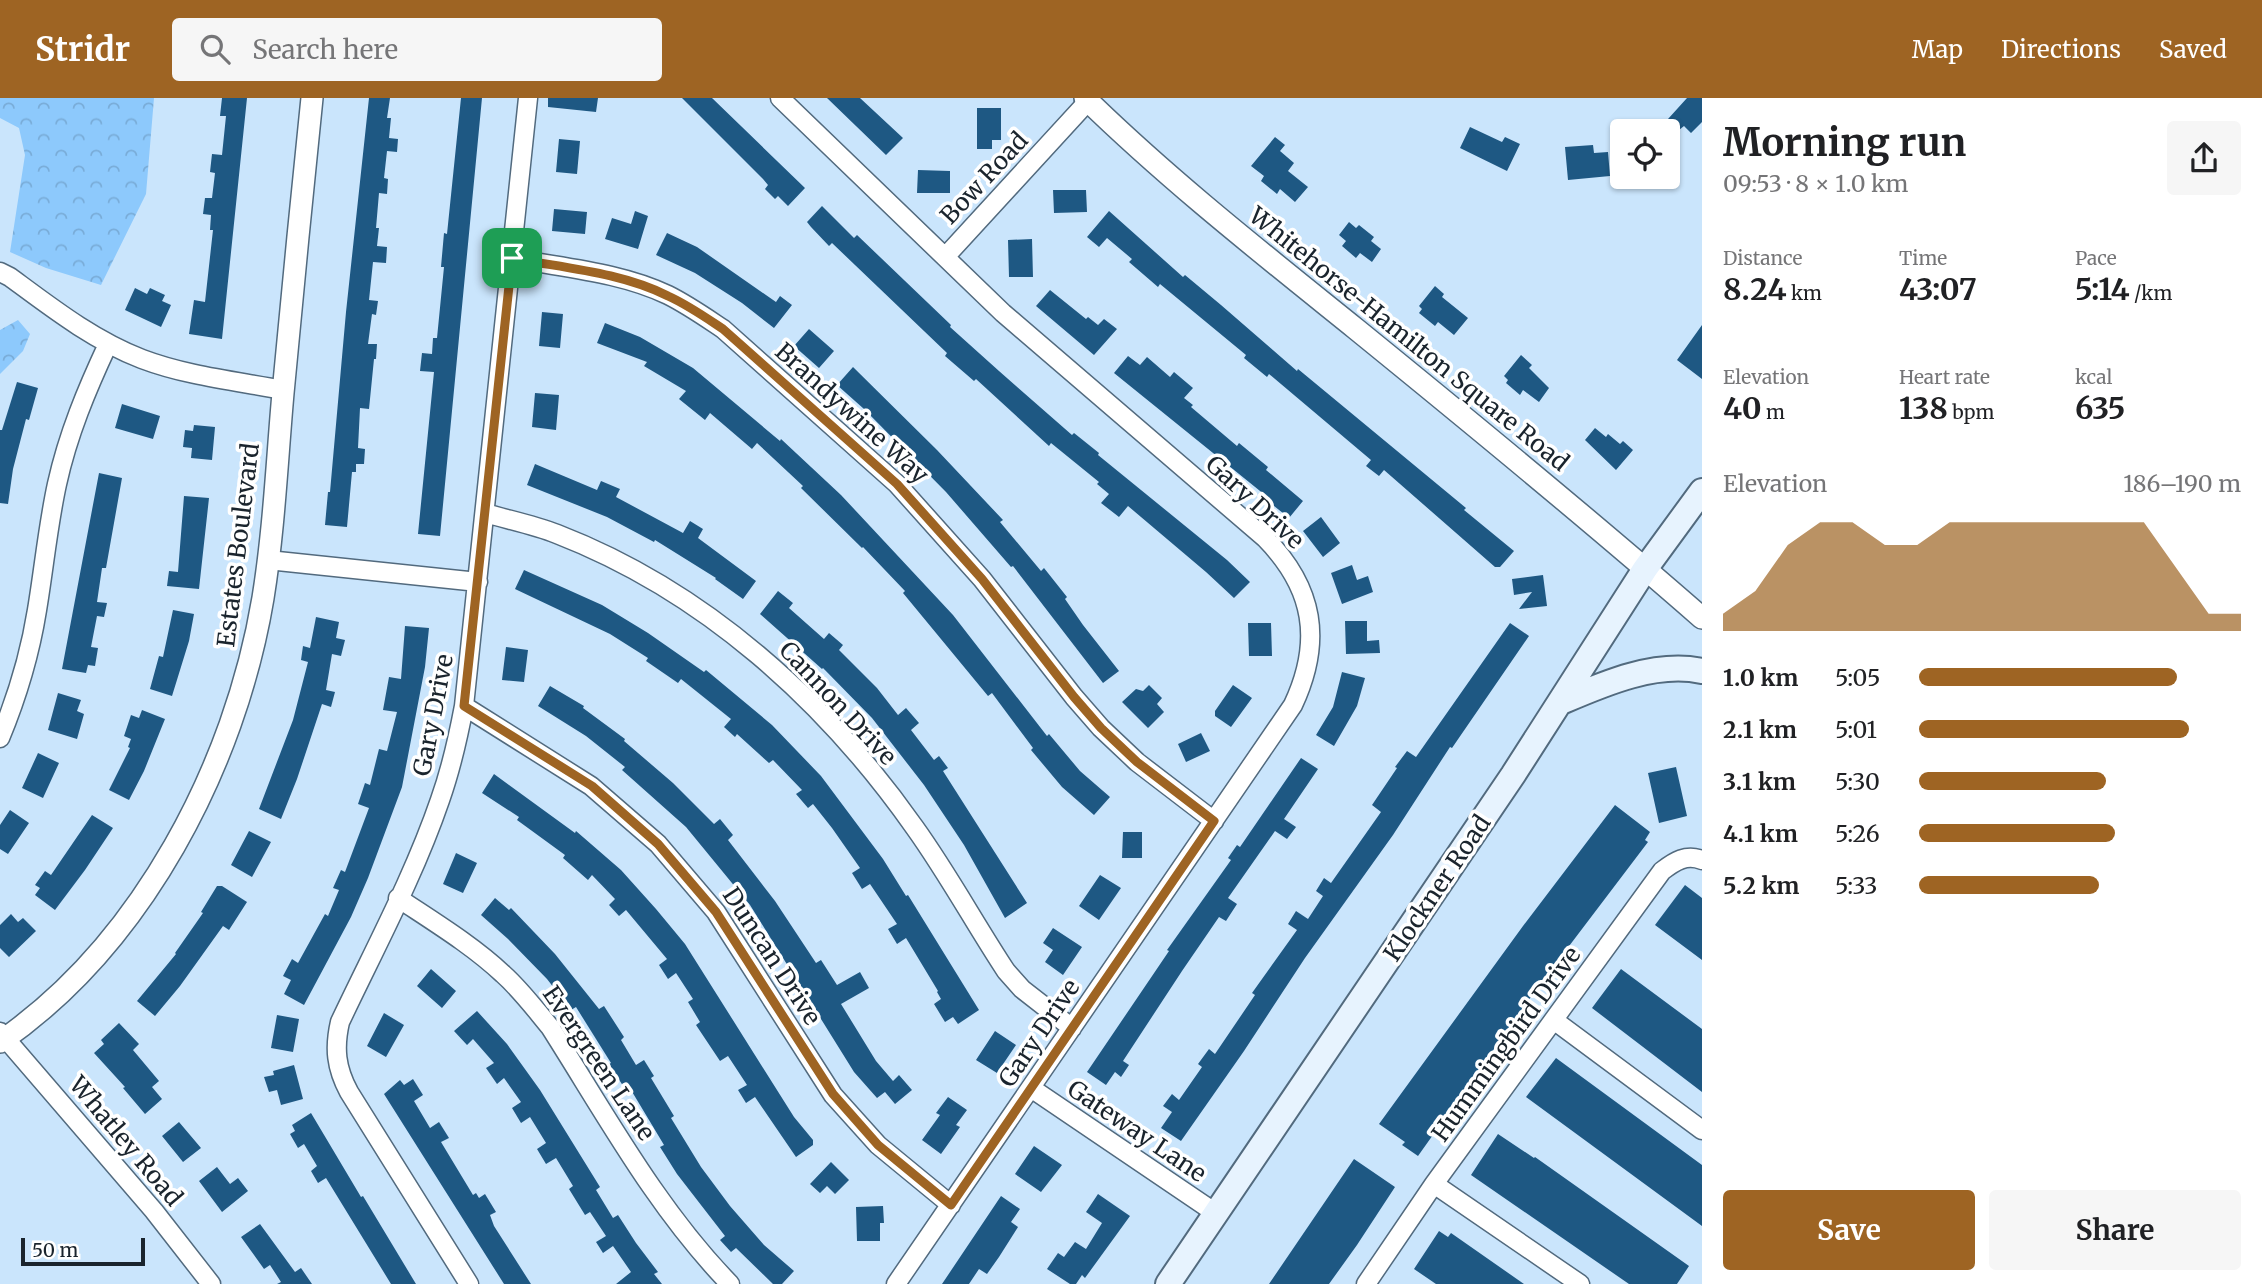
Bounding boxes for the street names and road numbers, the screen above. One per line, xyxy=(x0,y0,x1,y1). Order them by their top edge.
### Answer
street label: Bow Road xyxy=(933,125,1035,231)
street label: Whitehorse-Hamilton Square Road xyxy=(1242,199,1575,478)
street label: Brandywine Way xyxy=(769,336,935,490)
street label: Estates Boulevard xyxy=(210,441,266,649)
street label: Gary Drive xyxy=(1199,449,1311,555)
street label: Cannon Drive xyxy=(773,635,903,771)
street label: Gary Drive xyxy=(406,651,460,779)
street label: Klockner Road xyxy=(1377,809,1497,967)
street label: Duncan Drive xyxy=(716,881,828,1031)
street label: Hummingbird Drive xyxy=(1425,940,1587,1148)
street label: Gary Drive xyxy=(992,973,1086,1093)
street label: Evergreen Lane xyxy=(536,980,662,1146)
street label: Whatley Road xyxy=(62,1069,189,1212)
street label: Gateway Lane xyxy=(1062,1073,1212,1189)

